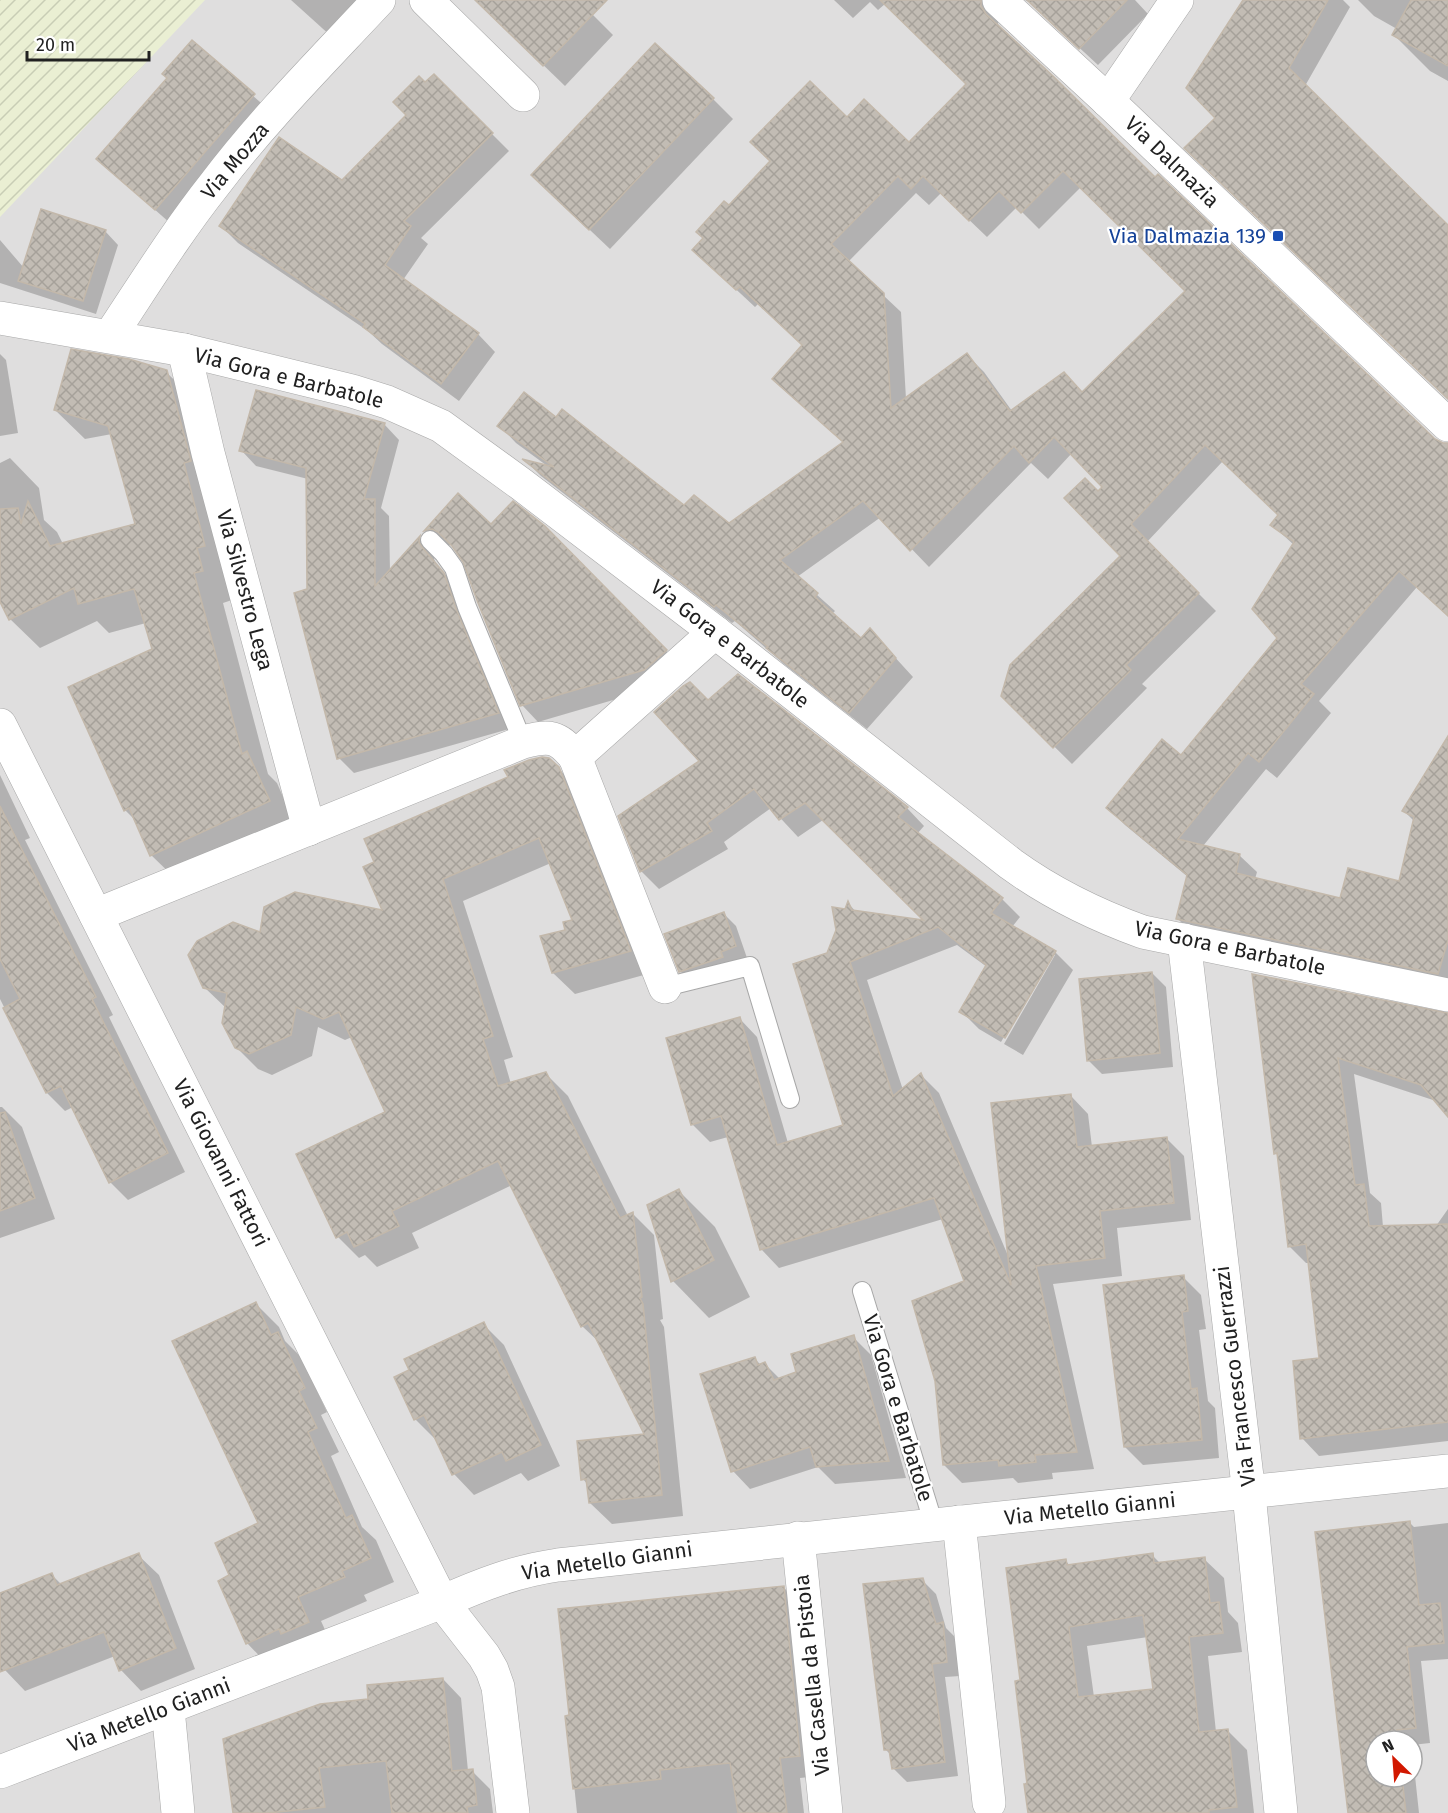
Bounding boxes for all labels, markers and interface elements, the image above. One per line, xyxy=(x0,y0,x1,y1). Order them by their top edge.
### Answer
scale bar xyxy=(27,24,148,62)
text: 20 m xyxy=(36,34,75,56)
street label: Via Dalmazia xyxy=(1119,111,1225,213)
street label: Via Mozza xyxy=(195,117,275,205)
place label: Via Dalmazia 139 xyxy=(1109,223,1266,249)
marker: Via Dalmazia 139 xyxy=(1271,229,1285,243)
street label: Via Gora e Barbatole xyxy=(192,342,386,414)
street label: Via Silvestro Lega xyxy=(211,507,279,673)
street label: Via Gora e Barbatole xyxy=(645,574,815,714)
street label: Via Gora e Barbatole xyxy=(1132,915,1328,981)
street label: Via Giovanni Fattori xyxy=(167,1075,275,1251)
street label: Via Francesco Guerrazzi xyxy=(1209,1264,1261,1488)
street label: Via Gora e Barbatole xyxy=(857,1311,939,1505)
street label: Via Metello Gianni xyxy=(1003,1487,1177,1531)
street label: Via Metello Gianni xyxy=(520,1536,694,1586)
street label: Via Casella da Pistoia xyxy=(789,1573,835,1777)
street label: Via Metello Gianni xyxy=(64,1672,234,1758)
north arrow xyxy=(1364,1729,1424,1789)
text: N xyxy=(1379,1735,1397,1757)

